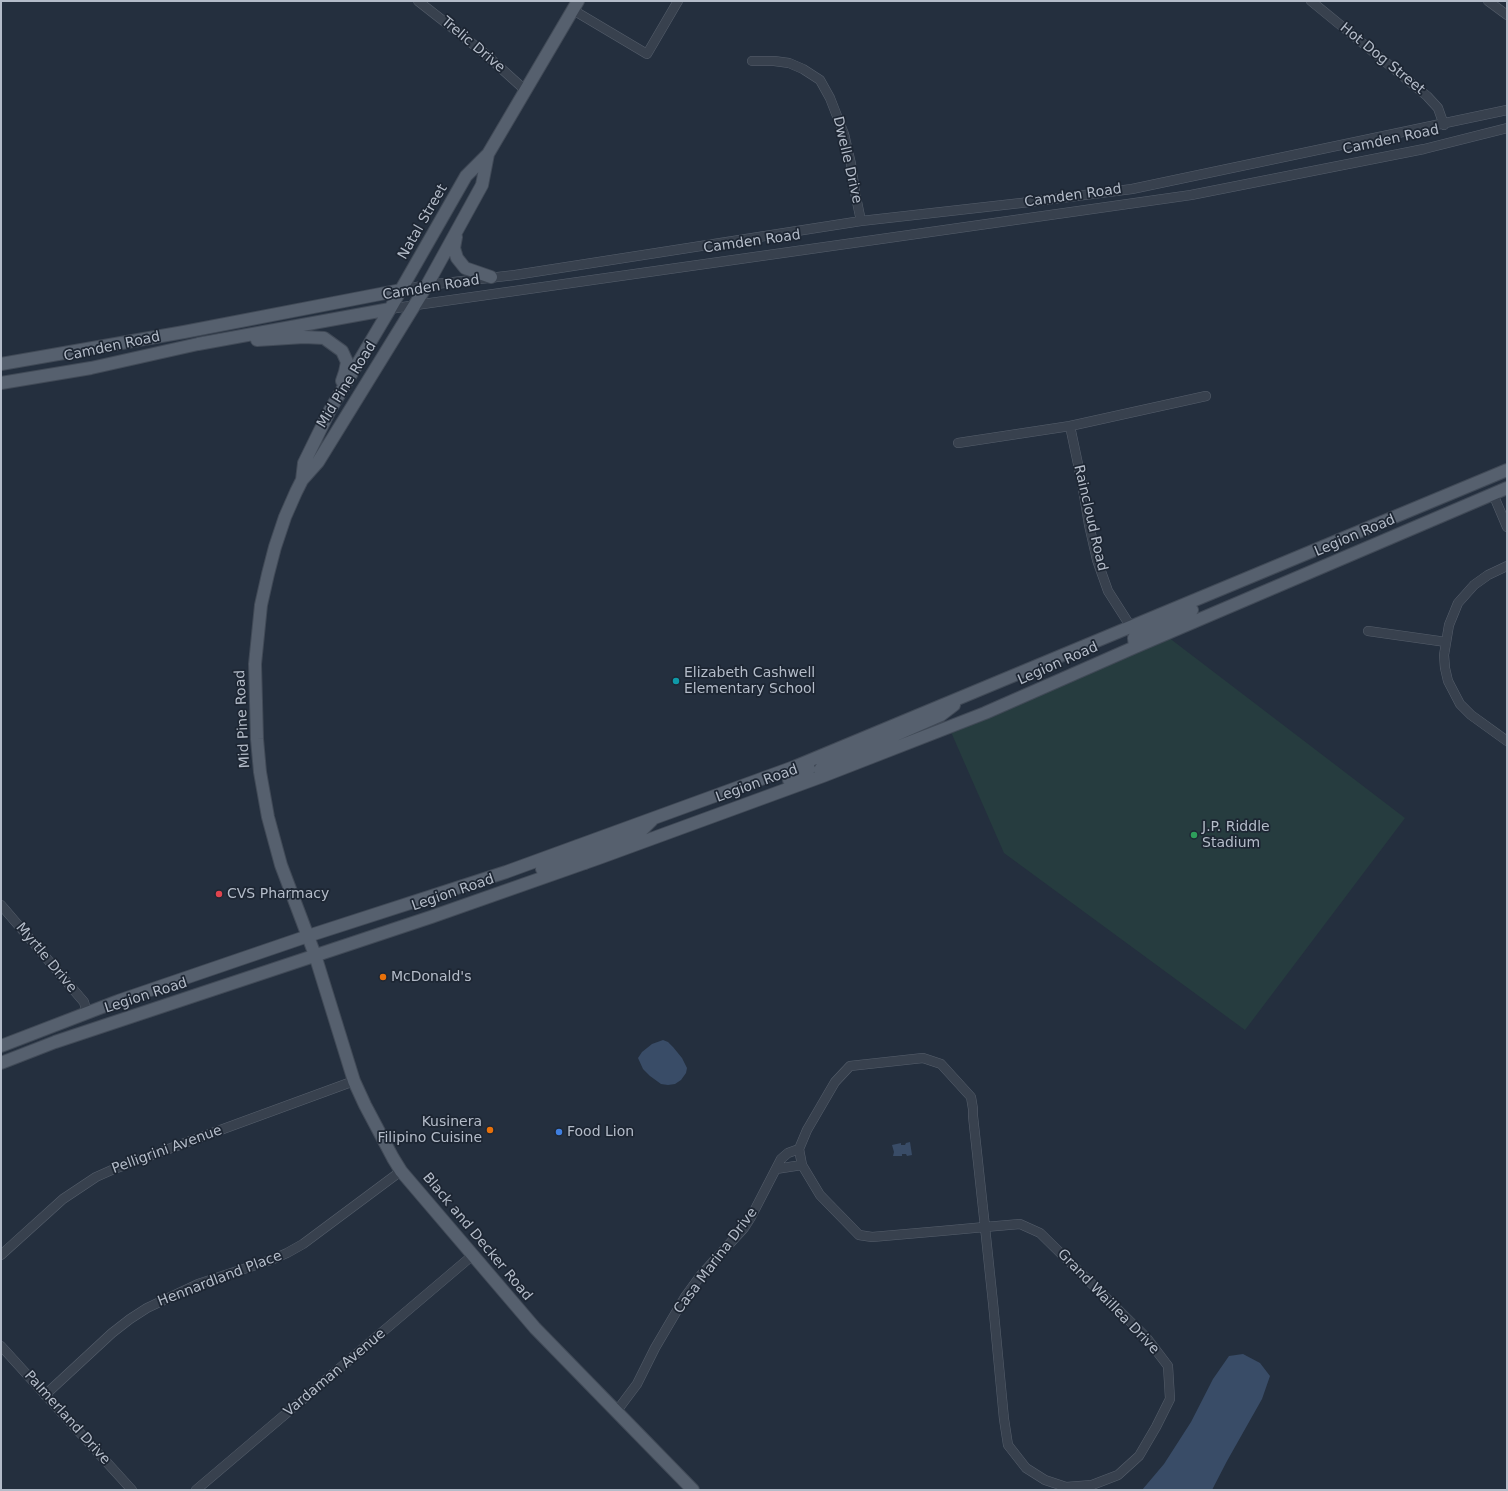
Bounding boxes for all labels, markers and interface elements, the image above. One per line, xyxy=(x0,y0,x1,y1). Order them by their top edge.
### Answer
street label: Trelic Drive xyxy=(438,14,508,76)
street label: Hot Dog Street xyxy=(1336,20,1428,98)
street label: Dwelle Drive xyxy=(829,115,865,205)
street label: Camden Road xyxy=(1341,122,1441,158)
street label: Natal Street xyxy=(395,181,451,263)
street label: Camden Road xyxy=(1023,181,1123,211)
street label: Camden Road xyxy=(702,227,802,257)
street label: Camden Road xyxy=(381,272,481,304)
street label: Camden Road xyxy=(62,329,162,365)
street label: Mid Pine Road xyxy=(314,339,380,431)
street label: Raincloud Road xyxy=(1070,463,1110,573)
street label: Legion Road xyxy=(1312,511,1398,561)
street label: Legion Road xyxy=(1015,639,1101,689)
place label: Elizabeth Cashwell Elementary School xyxy=(684,665,816,698)
street label: Mid Pine Road xyxy=(232,669,254,769)
marker: Elizabeth Cashwell Elementary School xyxy=(671,676,681,686)
street label: Legion Road xyxy=(714,761,800,807)
place label: J.P. Riddle Stadium xyxy=(1202,819,1270,852)
marker: J.P. Riddle Stadium xyxy=(1189,830,1199,840)
street label: Legion Road xyxy=(410,871,496,915)
place label: CVS Pharmacy xyxy=(227,886,329,902)
marker: CVS Pharmacy xyxy=(214,889,224,899)
street label: Myrtle Drive xyxy=(12,920,80,996)
place label: McDonald's xyxy=(391,969,471,985)
marker: McDonald's xyxy=(378,972,388,982)
street label: Legion Road xyxy=(103,975,189,1017)
place label: Kusinera Filipino Cuisine xyxy=(377,1114,482,1146)
street label: Pelligrini Avenue xyxy=(110,1122,224,1178)
place label: Food Lion xyxy=(567,1124,634,1140)
marker: Kusinera Filipino Cuisine xyxy=(485,1125,495,1135)
marker: Food Lion xyxy=(554,1127,564,1137)
street label: Black and Decker Road xyxy=(419,1170,535,1304)
street label: Casa Marina Drive xyxy=(671,1205,761,1317)
street label: Grand Waillea Drive xyxy=(1053,1246,1163,1358)
street label: Hennardland Place xyxy=(155,1248,285,1310)
street label: Vardaman Avenue xyxy=(281,1326,389,1420)
street label: Palmerland Drive xyxy=(21,1368,113,1468)

